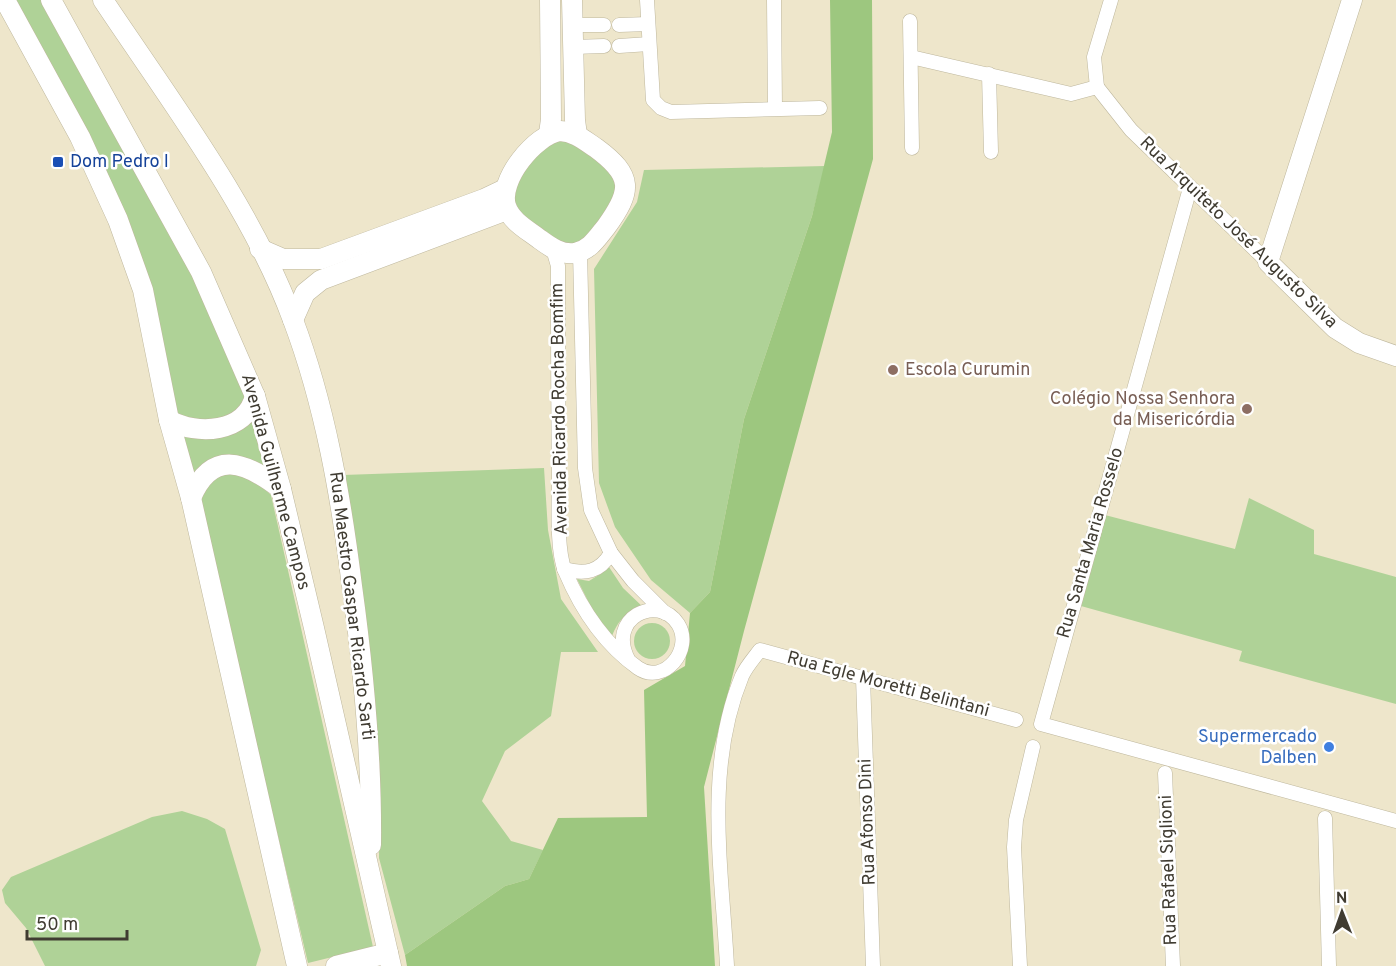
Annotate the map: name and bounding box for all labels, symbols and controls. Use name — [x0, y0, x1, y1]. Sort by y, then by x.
street label: Rua Arquiteto José Augusto Silva — [1134, 132, 1342, 334]
place label: Dom Pedro I — [70, 151, 169, 174]
marker: Dom Pedro I — [51, 155, 65, 169]
street label: Avenida Ricardo Rocha Bomfim — [546, 283, 574, 535]
place label: Escola Curumin — [905, 359, 1030, 382]
marker: Escola Curumin — [886, 363, 900, 377]
street label: Avenida Guilherme Campos — [235, 371, 315, 593]
place label: Colégio Nossa Senhora da Misericórdia — [1050, 388, 1235, 432]
marker: Colégio Nossa Senhora da Misericórdia — [1240, 402, 1254, 416]
street label: Rua Santa Maria Rosselo — [1053, 445, 1129, 641]
street label: Rua Maestro Gaspar Ricardo Sarti — [323, 470, 379, 742]
street label: Rua Egle Moretti Belintani — [784, 647, 992, 723]
place label: Supermercado Dalben — [1198, 726, 1317, 770]
marker: Supermercado Dalben — [1322, 740, 1336, 754]
street label: Rua Afonso Dini — [854, 758, 882, 886]
street label: Rua Rafael Siglioni — [1155, 794, 1183, 946]
north arrow — [1312, 882, 1372, 942]
text: N — [1336, 889, 1348, 909]
scale bar — [27, 903, 128, 941]
text: 50 m — [36, 914, 78, 937]

